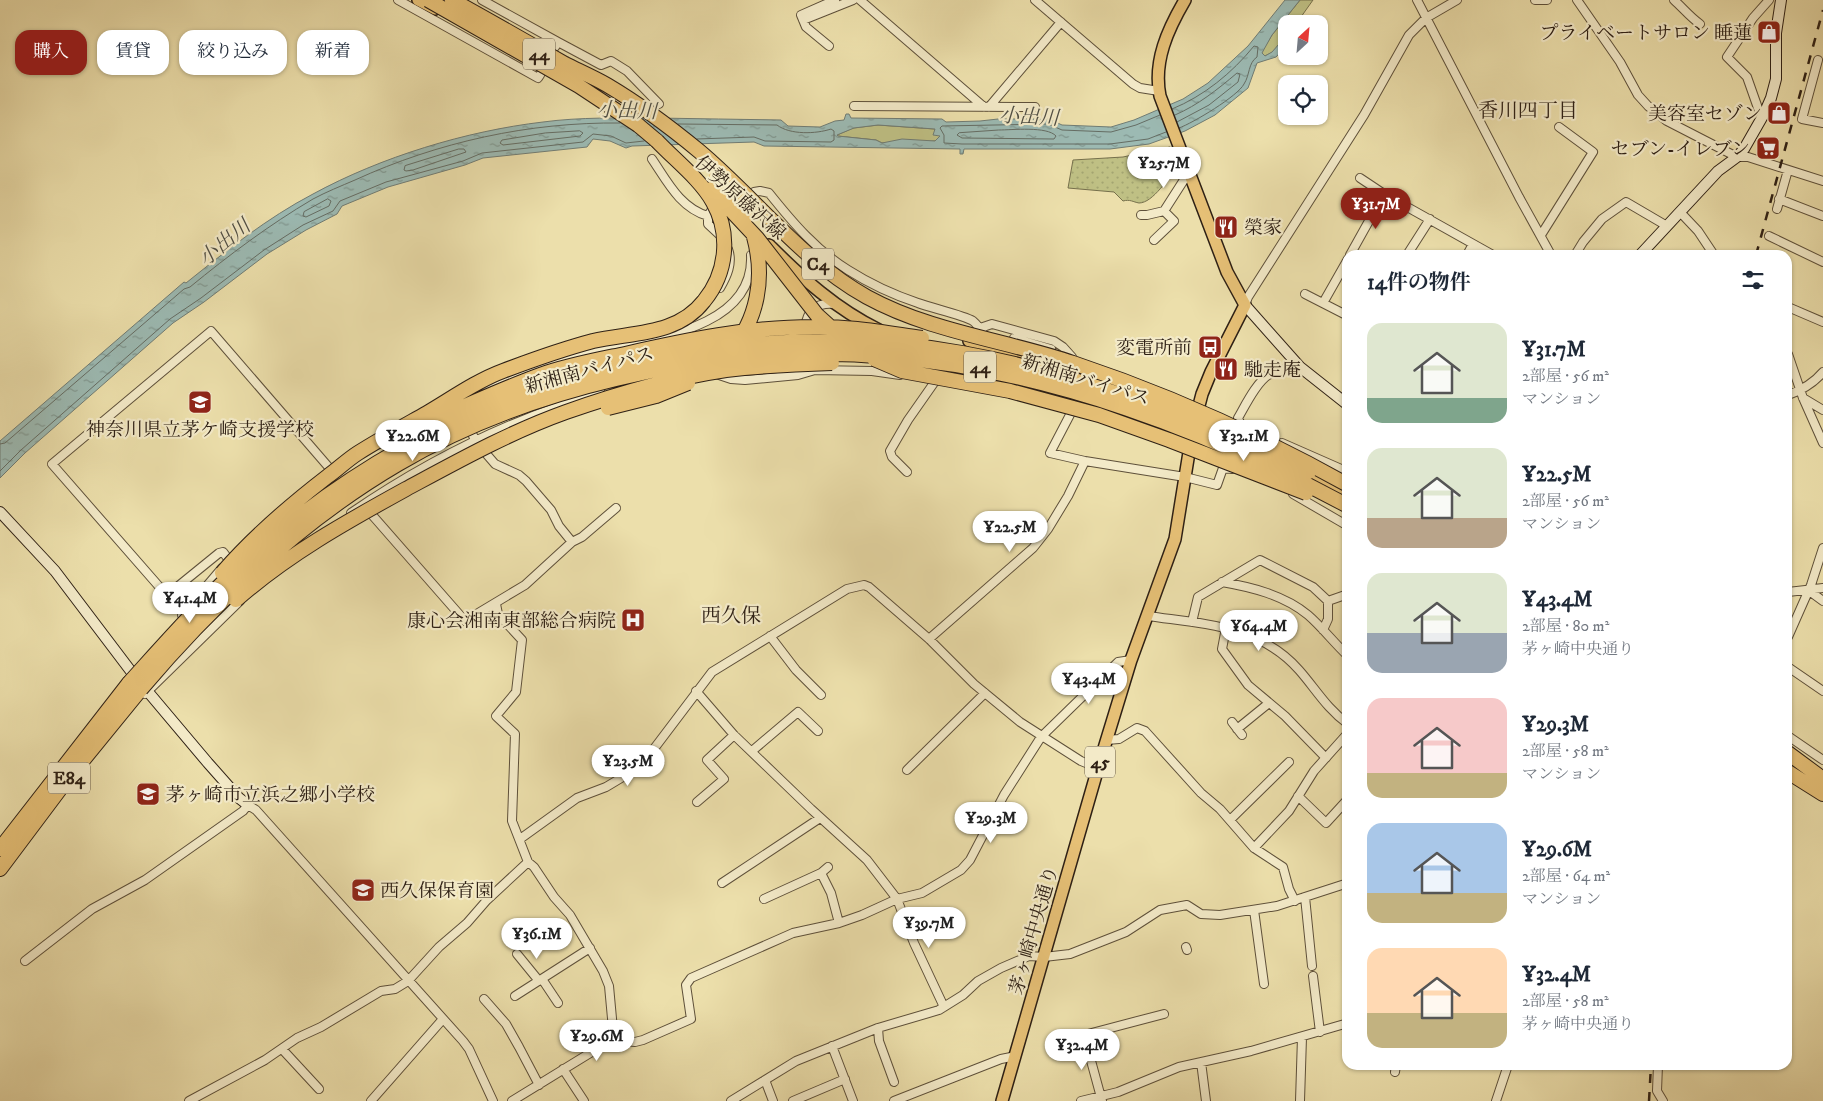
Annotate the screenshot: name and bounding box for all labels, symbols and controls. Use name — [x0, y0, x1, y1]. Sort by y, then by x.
north arrow — [1278, 15, 1328, 65]
map controls — [1278, 15, 1328, 125]
shop icon: プライベートサロン 睡蓮 — [1756, 19, 1782, 45]
place label: プライベートサロン 睡蓮 — [1539, 22, 1752, 45]
chip: 購入 — [15, 30, 87, 75]
chip: 賃貸 — [97, 30, 169, 75]
chip: 絞り込み — [179, 30, 287, 75]
chip: 新着 — [297, 30, 369, 75]
road number: 44 — [523, 39, 555, 70]
button: locate — [1278, 75, 1328, 125]
water label: 小出川 — [597, 98, 659, 125]
district label: 香川四丁目 — [1478, 99, 1578, 124]
shop icon: 美容室セゾン — [1766, 100, 1792, 126]
water label: 小出川 — [998, 103, 1062, 132]
place label: 美容室セゾン — [1648, 103, 1762, 126]
supermarket icon: セブン-イレブン — [1755, 135, 1781, 161]
place label: セブン-イレブン — [1611, 138, 1750, 161]
pin: ¥25.7M — [1123, 146, 1205, 189]
street label: 伊勢原藤沢線 — [690, 151, 790, 245]
text: ¥25.7M — [1138, 153, 1190, 173]
pin: ¥31.7M — [1335, 188, 1417, 230]
text: ¥31.7M — [1352, 194, 1400, 214]
water label: 小出川 — [194, 213, 258, 272]
restaurant icon: 榮家 — [1213, 214, 1239, 240]
place label: 榮家 — [1244, 217, 1282, 240]
road number: C4 — [802, 248, 834, 280]
icon: filters — [1739, 266, 1767, 294]
text: 14件の物件 — [1367, 270, 1471, 296]
bus stop icon: 変電所前 — [1197, 334, 1223, 360]
place label: 変電所前 — [1116, 337, 1192, 360]
text: ¥31.7M — [1522, 337, 1586, 363]
street label: 新湘南バイパス — [522, 342, 656, 399]
icon: home — [1407, 343, 1467, 403]
street label: 新湘南バイパス — [1019, 350, 1152, 411]
road number: 44 — [964, 352, 996, 382]
restaurant icon: 馳走庵 — [1213, 356, 1239, 382]
place label: 馳走庵 — [1244, 359, 1301, 382]
text: 2部屋 · 56 m² — [1522, 366, 1609, 386]
school or university icon: 神奈川県立茅ケ崎支援学校 — [187, 389, 213, 415]
text: マンション — [1522, 389, 1601, 409]
place label: 神奈川県立茅ケ崎支援学校 — [86, 419, 314, 442]
pin: ¥22.6M — [372, 420, 454, 462]
pin: ¥32.1M — [1203, 420, 1285, 462]
text: ¥22.6M — [386, 426, 440, 446]
text: ¥32.1M — [1219, 426, 1269, 446]
text: ¥22.5M — [1522, 462, 1591, 488]
icon: home — [1407, 468, 1467, 528]
text: 2部屋 · 56 m² — [1522, 491, 1609, 511]
pin: ¥22.5M — [969, 510, 1051, 553]
text: マンション — [1522, 514, 1601, 534]
text: ¥22.5M — [984, 517, 1036, 537]
pin: ¥41.4M — [149, 582, 231, 624]
text: ¥43.4M — [1522, 587, 1593, 613]
text: ¥41.4M — [163, 588, 217, 608]
icon: home — [1407, 593, 1467, 653]
district label: 西久保 — [701, 604, 761, 629]
hospital icon: 康心会湘南東部総合病院 — [620, 607, 646, 633]
place label: 康心会湘南東部総合病院 — [407, 610, 616, 633]
pin: ¥64.4M — [1218, 610, 1300, 652]
text: ¥64.4M — [1231, 616, 1287, 636]
text: 2部屋 · 80 m² — [1522, 616, 1609, 636]
text: 茅ヶ崎中央通り — [1522, 639, 1634, 659]
pin: ¥43.4M — [1048, 662, 1130, 705]
text: ¥43.4M — [1062, 669, 1116, 689]
text: ¥29.3M — [1522, 712, 1589, 738]
icon: home — [1407, 718, 1467, 778]
text: 2部屋 · 58 m² — [1522, 741, 1609, 761]
pin: ¥23.5M — [587, 744, 669, 787]
road number: 45 — [1085, 746, 1115, 778]
text: ¥23.5M — [603, 751, 653, 771]
road number: E84 — [48, 762, 90, 794]
text: マンション — [1522, 764, 1601, 784]
school or university icon: 茅ヶ崎市立浜之郷小学校 — [135, 781, 161, 807]
place label: 茅ヶ崎市立浜之郷小学校 — [166, 784, 375, 807]
pin: ¥29.3M — [950, 802, 1032, 844]
text: ¥29.3M — [966, 808, 1016, 828]
text: ¥29.6M — [1522, 837, 1592, 863]
icon: home — [1407, 843, 1467, 903]
street label: 茅ヶ崎中央通り — [1005, 863, 1064, 998]
text: 2部屋 · 64 m² — [1522, 866, 1610, 886]
school or university icon: 西久保保育園 — [350, 877, 376, 903]
place label: 西久保保育園 — [380, 880, 494, 903]
text: マンション — [1522, 889, 1601, 909]
pin: ¥39.7M — [888, 906, 970, 949]
text: ¥39.7M — [904, 913, 954, 933]
pin: ¥36.1M — [496, 918, 578, 960]
text: ¥36.1M — [512, 924, 562, 944]
text: ¥32.4M — [1522, 962, 1591, 988]
icon: home — [1407, 968, 1467, 1028]
text: 2部屋 · 58 m² — [1522, 991, 1609, 1011]
text: 茅ヶ崎中央通り — [1522, 1014, 1634, 1034]
pin: ¥29.6M — [556, 1020, 638, 1062]
text: ¥29.6M — [570, 1026, 624, 1046]
pin: ¥32.4M — [1041, 1028, 1123, 1071]
text: ¥32.4M — [1056, 1035, 1108, 1055]

